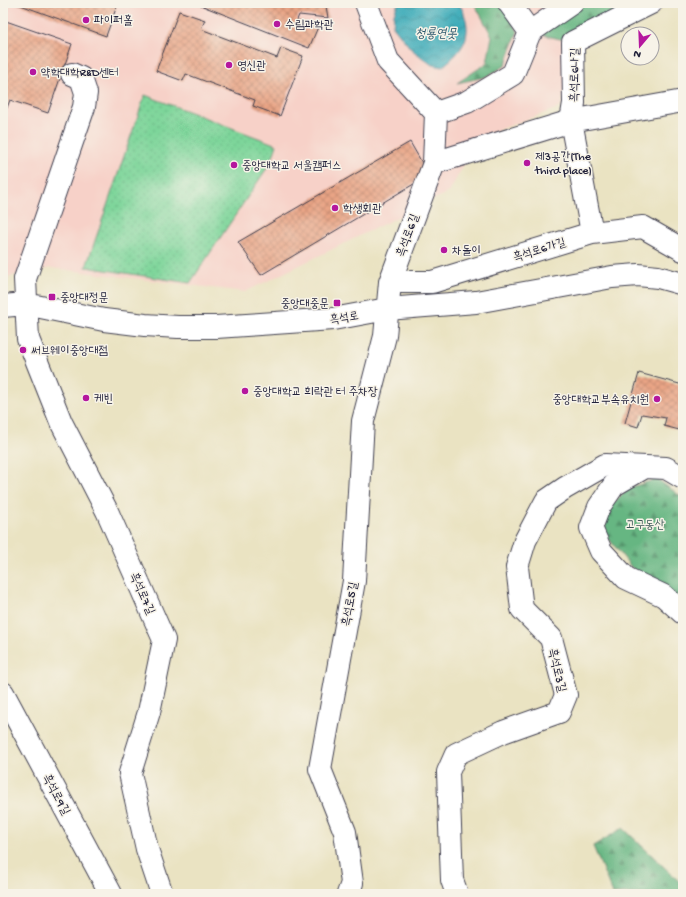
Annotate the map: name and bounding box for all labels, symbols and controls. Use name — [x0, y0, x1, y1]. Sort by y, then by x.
place label: 파이퍼홀 — [94, 14, 133, 29]
marker: 파이퍼홀 — [81, 15, 91, 25]
place label: 수림과학관 — [285, 18, 334, 33]
marker: 수림과학관 — [272, 19, 282, 29]
north arrow — [620, 26, 660, 66]
water label: 청룡연못 — [415, 27, 457, 42]
street label: 흑석로6나길 — [568, 47, 583, 102]
text: N — [632, 47, 643, 60]
marker: 영신관 — [224, 60, 234, 70]
place label: 영신관 — [237, 60, 266, 74]
marker: 약학대학R&D센터 — [28, 67, 38, 77]
place label: 약학대학R&D센터 — [41, 67, 119, 81]
place label: 제3공간(The third place) — [534, 151, 592, 179]
marker: 제3공간(The third place) — [522, 158, 532, 168]
marker: 중앙대학교 서울캠퍼스 — [229, 160, 239, 170]
place label: 중앙대학교 서울캠퍼스 — [242, 160, 341, 174]
marker: 학생회관 — [330, 203, 340, 213]
place label: 학생회관 — [343, 203, 382, 217]
street label: 흑석로6길 — [394, 212, 423, 259]
street label: 흑석로6가길 — [511, 235, 568, 266]
marker: 차돌이 — [439, 245, 449, 255]
place label: 차돌이 — [452, 245, 481, 259]
marker: 중앙대정문 — [47, 292, 57, 302]
place label: 중앙대정문 — [60, 292, 108, 306]
place label: 중앙대중문 — [281, 298, 329, 312]
marker: 중앙대중문 — [332, 298, 342, 308]
street label: 흑석로 — [329, 309, 360, 328]
marker: 써브웨이중앙대점 — [18, 345, 28, 355]
place label: 써브웨이중앙대점 — [31, 345, 108, 359]
marker: 중앙대학교 희락관 터 주차장 — [240, 386, 250, 396]
place label: 중앙대학교 희락관 터 주차장 — [253, 386, 378, 400]
marker: 케빈 — [81, 393, 91, 403]
place label: 케빈 — [94, 393, 113, 407]
place label: 중앙대학교부속유치원 — [552, 394, 649, 408]
marker: 중앙대학교부속유치원 — [652, 394, 662, 404]
park label: 고구동산 — [626, 519, 665, 533]
street label: 흑석로7길 — [126, 570, 158, 617]
street label: 흑석로5길 — [339, 580, 362, 628]
street label: 흑석로3길 — [544, 647, 569, 694]
street label: 흑석로9길 — [39, 771, 73, 818]

